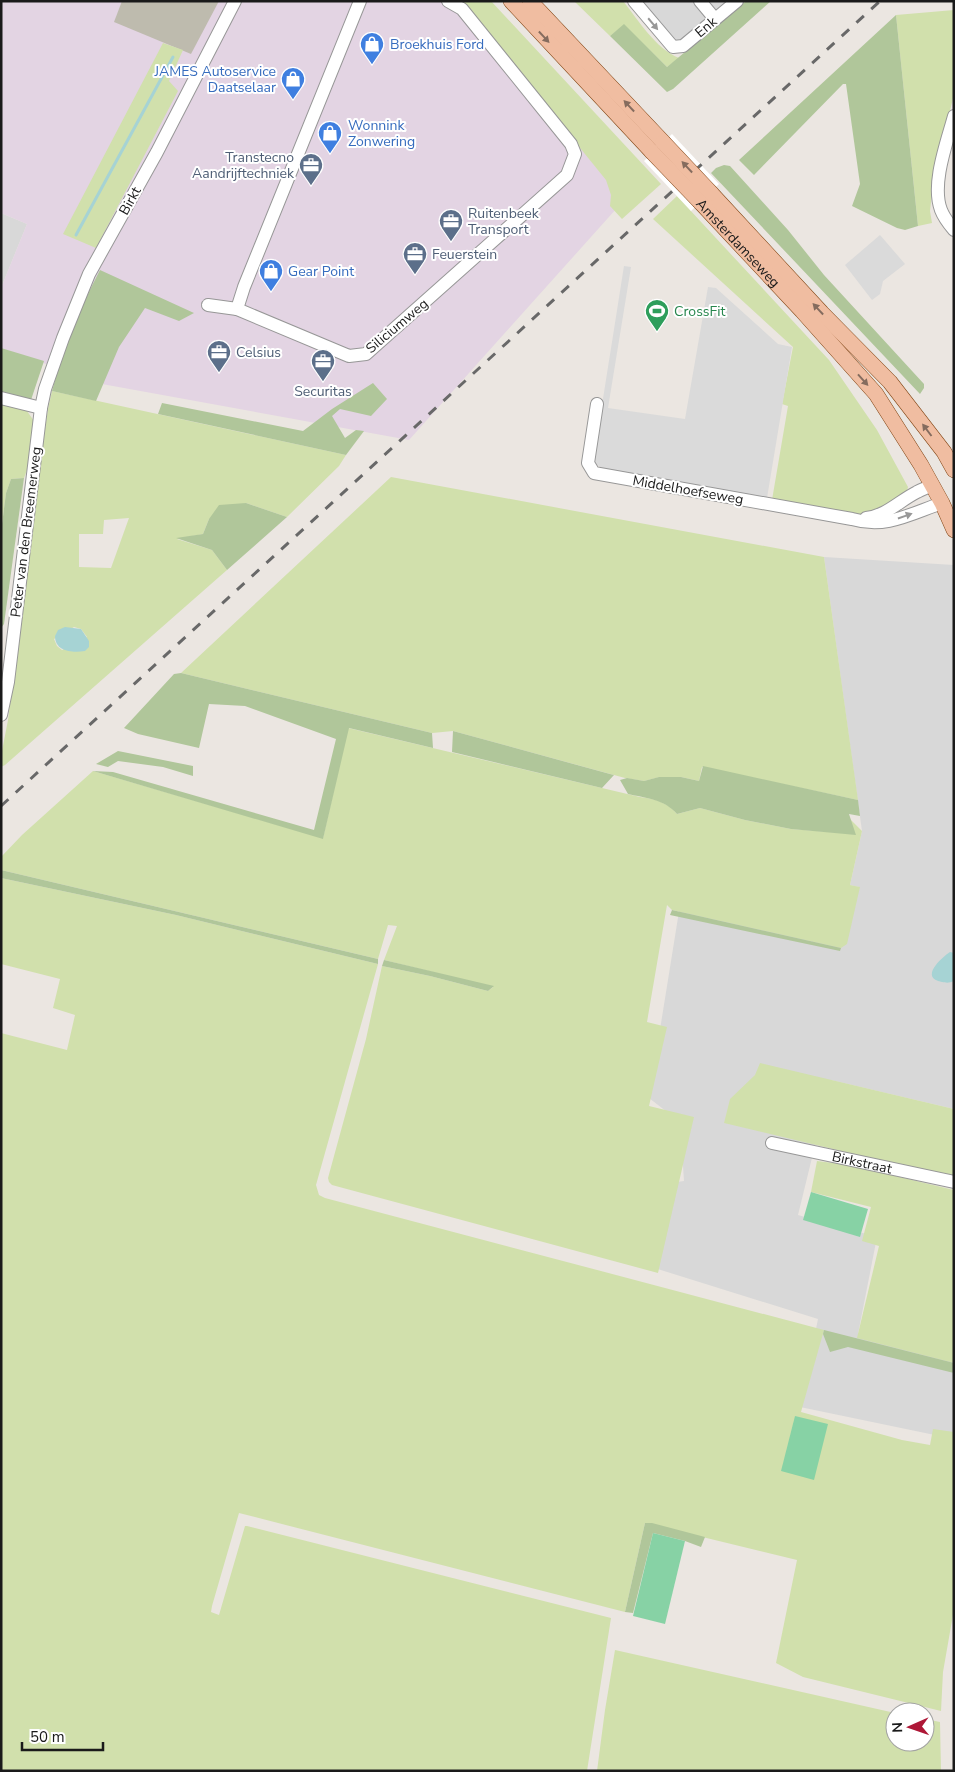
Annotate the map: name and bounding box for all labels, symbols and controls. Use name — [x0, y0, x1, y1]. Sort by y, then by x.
street label: Enk — [691, 12, 722, 42]
one-way arrow — [648, 18, 659, 31]
one-way arrow — [538, 30, 550, 42]
shop icon: Broekhuis Ford — [359, 31, 385, 65]
place label: Broekhuis Ford — [390, 35, 484, 54]
place label: JAMES Autoservice Daatselaar — [154, 62, 276, 97]
shop icon: JAMES Autoservice Daatselaar — [280, 66, 306, 100]
one-way arrow — [623, 101, 635, 113]
place label: Wonnink Zonwering — [348, 116, 415, 151]
shop icon: Wonnink Zonwering — [317, 120, 343, 154]
place label: Transtecno Aandrijftechniek — [192, 148, 295, 183]
office icon: Transtecno Aandrijftechniek — [298, 152, 324, 186]
one-way arrow — [681, 161, 693, 173]
street label: Birkt — [115, 183, 145, 218]
street label: Amsterdamseweg — [692, 194, 785, 291]
place label: Ruitenbeek Transport — [468, 204, 540, 239]
office icon: Ruitenbeek Transport — [438, 208, 464, 242]
office icon: Feuerstein — [402, 241, 428, 275]
place label: Feuerstein — [432, 245, 497, 264]
shop icon: Gear Point — [258, 258, 284, 292]
place label: Gear Point — [288, 262, 354, 281]
street label: Siliciumweg — [362, 294, 432, 358]
sports icon: CrossFit — [644, 298, 670, 332]
place label: CrossFit — [674, 302, 726, 321]
one-way arrow — [812, 303, 824, 315]
office icon: Celsius — [206, 339, 232, 373]
place label: Celsius — [236, 343, 281, 362]
office icon: Securitas — [310, 348, 336, 382]
one-way arrow — [857, 373, 869, 385]
place label: Securitas — [294, 382, 352, 401]
one-way arrow — [921, 424, 932, 437]
street label: Peter van den Breemerweg — [6, 446, 46, 618]
street label: Middelhoefseweg — [631, 471, 745, 509]
one-way arrow — [898, 512, 913, 519]
street label: Birkstraat — [830, 1147, 894, 1178]
north arrow — [885, 1702, 935, 1752]
scale bar — [22, 1720, 104, 1752]
text: N — [888, 1722, 907, 1733]
text: 50 m — [30, 1727, 65, 1747]

